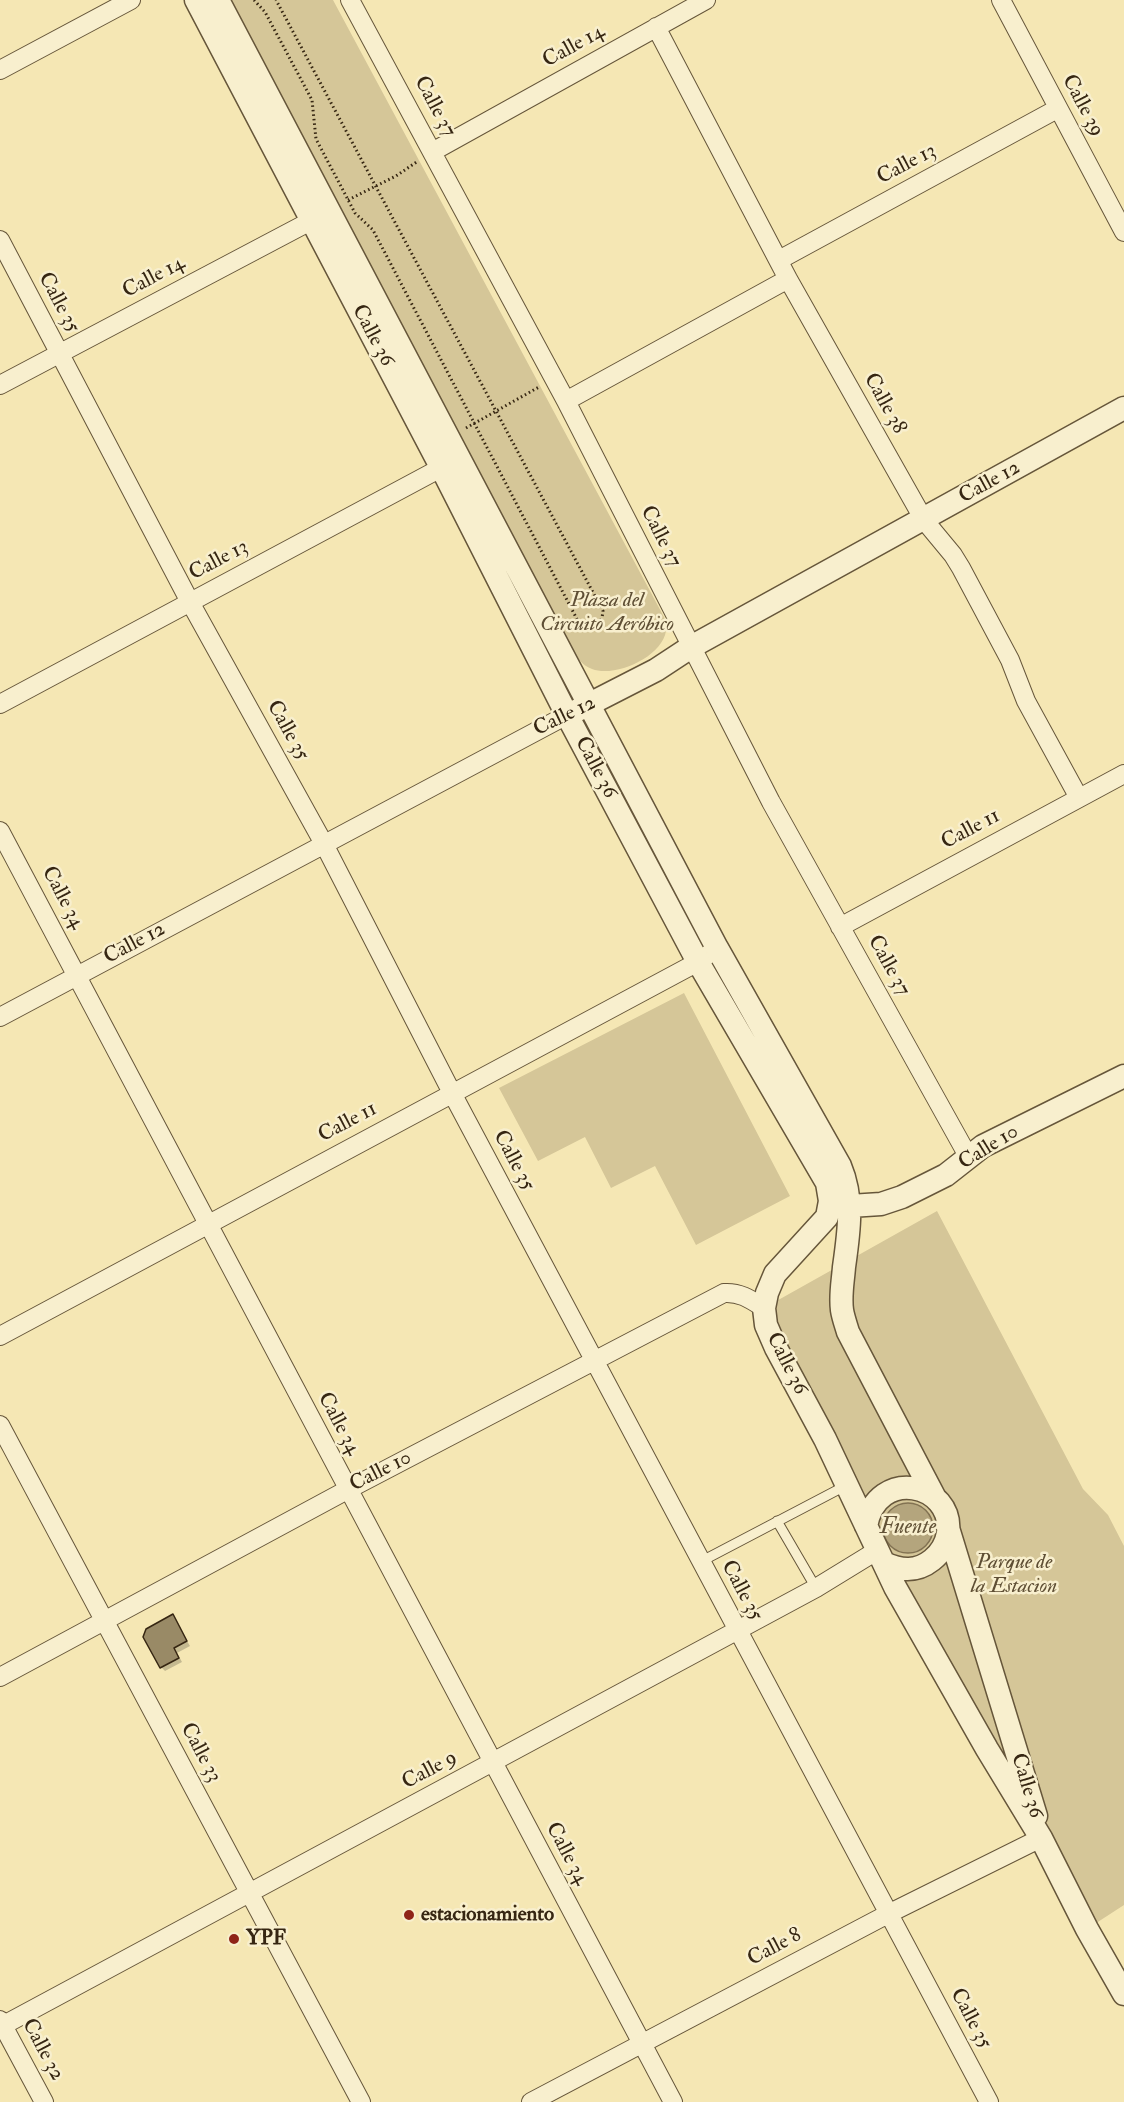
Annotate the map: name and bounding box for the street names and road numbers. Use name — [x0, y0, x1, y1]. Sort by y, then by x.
street label: Calle 14 — [539, 20, 609, 74]
street label: Calle 39 — [1055, 71, 1109, 141]
street label: Calle 37 — [407, 72, 461, 142]
street label: Calle 13 — [873, 139, 941, 191]
street label: Calle 14 — [119, 251, 189, 305]
street label: Calle 35 — [32, 268, 84, 338]
street label: Calle 36 — [345, 301, 399, 371]
street label: Calle 38 — [857, 369, 911, 439]
street label: Calle 12 — [955, 456, 1025, 510]
street label: Calle 37 — [634, 502, 686, 572]
street label: Calle 13 — [185, 535, 253, 587]
street label: Calle 12 — [530, 691, 600, 743]
street label: Calle 35 — [260, 696, 314, 766]
street label: Calle 36 — [568, 733, 622, 803]
street label: Calle 11 — [937, 804, 1005, 856]
street label: Calle 34 — [35, 862, 89, 934]
street label: Calle 12 — [100, 917, 170, 971]
street label: Calle 37 — [861, 931, 915, 1001]
street label: Calle 11 — [314, 1097, 382, 1149]
street label: Calle 10 — [954, 1120, 1024, 1176]
street label: Calle 35 — [487, 1126, 539, 1196]
street label: Calle 36 — [760, 1329, 812, 1399]
street label: Calle 34 — [311, 1388, 365, 1460]
street label: Calle 10 — [346, 1446, 416, 1498]
street label: Calle 35 — [715, 1556, 767, 1626]
street label: Calle 33 — [174, 1719, 226, 1787]
street label: Calle 9 — [398, 1746, 462, 1796]
street label: Calle 36 — [1004, 1751, 1048, 1821]
street label: Calle 34 — [539, 1818, 593, 1890]
street label: Calle 8 — [744, 1923, 806, 1973]
street label: Calle 35 — [944, 1984, 996, 2054]
street label: Calle 32 — [15, 2015, 69, 2085]

